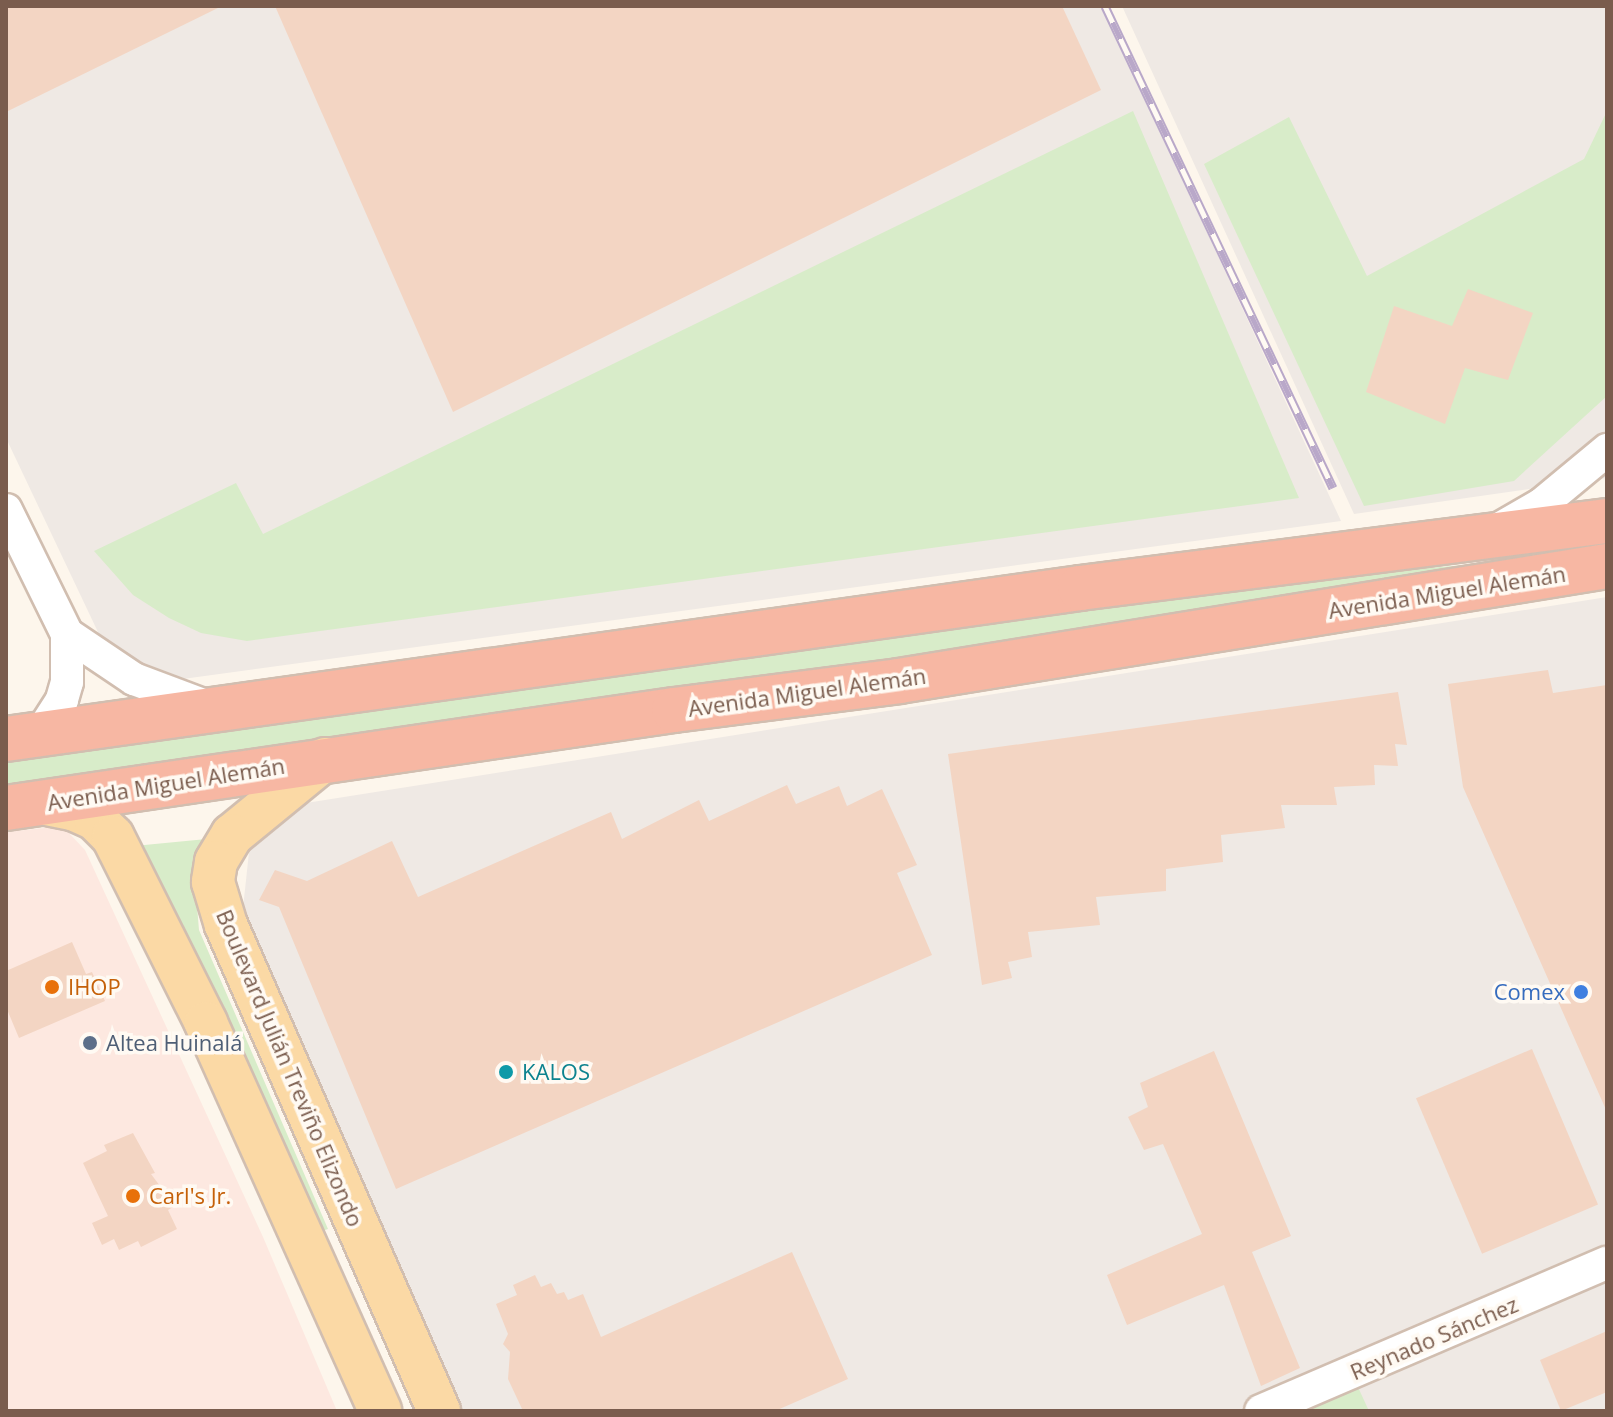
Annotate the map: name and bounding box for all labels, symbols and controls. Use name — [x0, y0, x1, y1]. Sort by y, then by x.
street label: Avenida Miguel Alemán — [1326, 560, 1568, 624]
street label: Avenida Miguel Alemán — [686, 662, 928, 722]
street label: Avenida Miguel Alemán — [45, 752, 287, 816]
street label: Boulevard Julián Treviño Elizondo — [211, 906, 369, 1230]
place label: IHOP — [68, 974, 121, 1000]
marker: IHOP — [43, 978, 61, 996]
place label: Comex — [1494, 979, 1565, 1005]
marker: Comex — [1572, 983, 1590, 1001]
place label: Altea Huinalá — [106, 1030, 242, 1056]
marker: Altea Huinalá — [81, 1034, 99, 1052]
place label: KALOS — [522, 1059, 590, 1085]
marker: KALOS — [497, 1063, 515, 1081]
place label: Carl's Jr. — [149, 1183, 231, 1209]
marker: Carl's Jr. — [124, 1187, 142, 1205]
street label: Reynado Sánchez — [1346, 1291, 1522, 1385]

